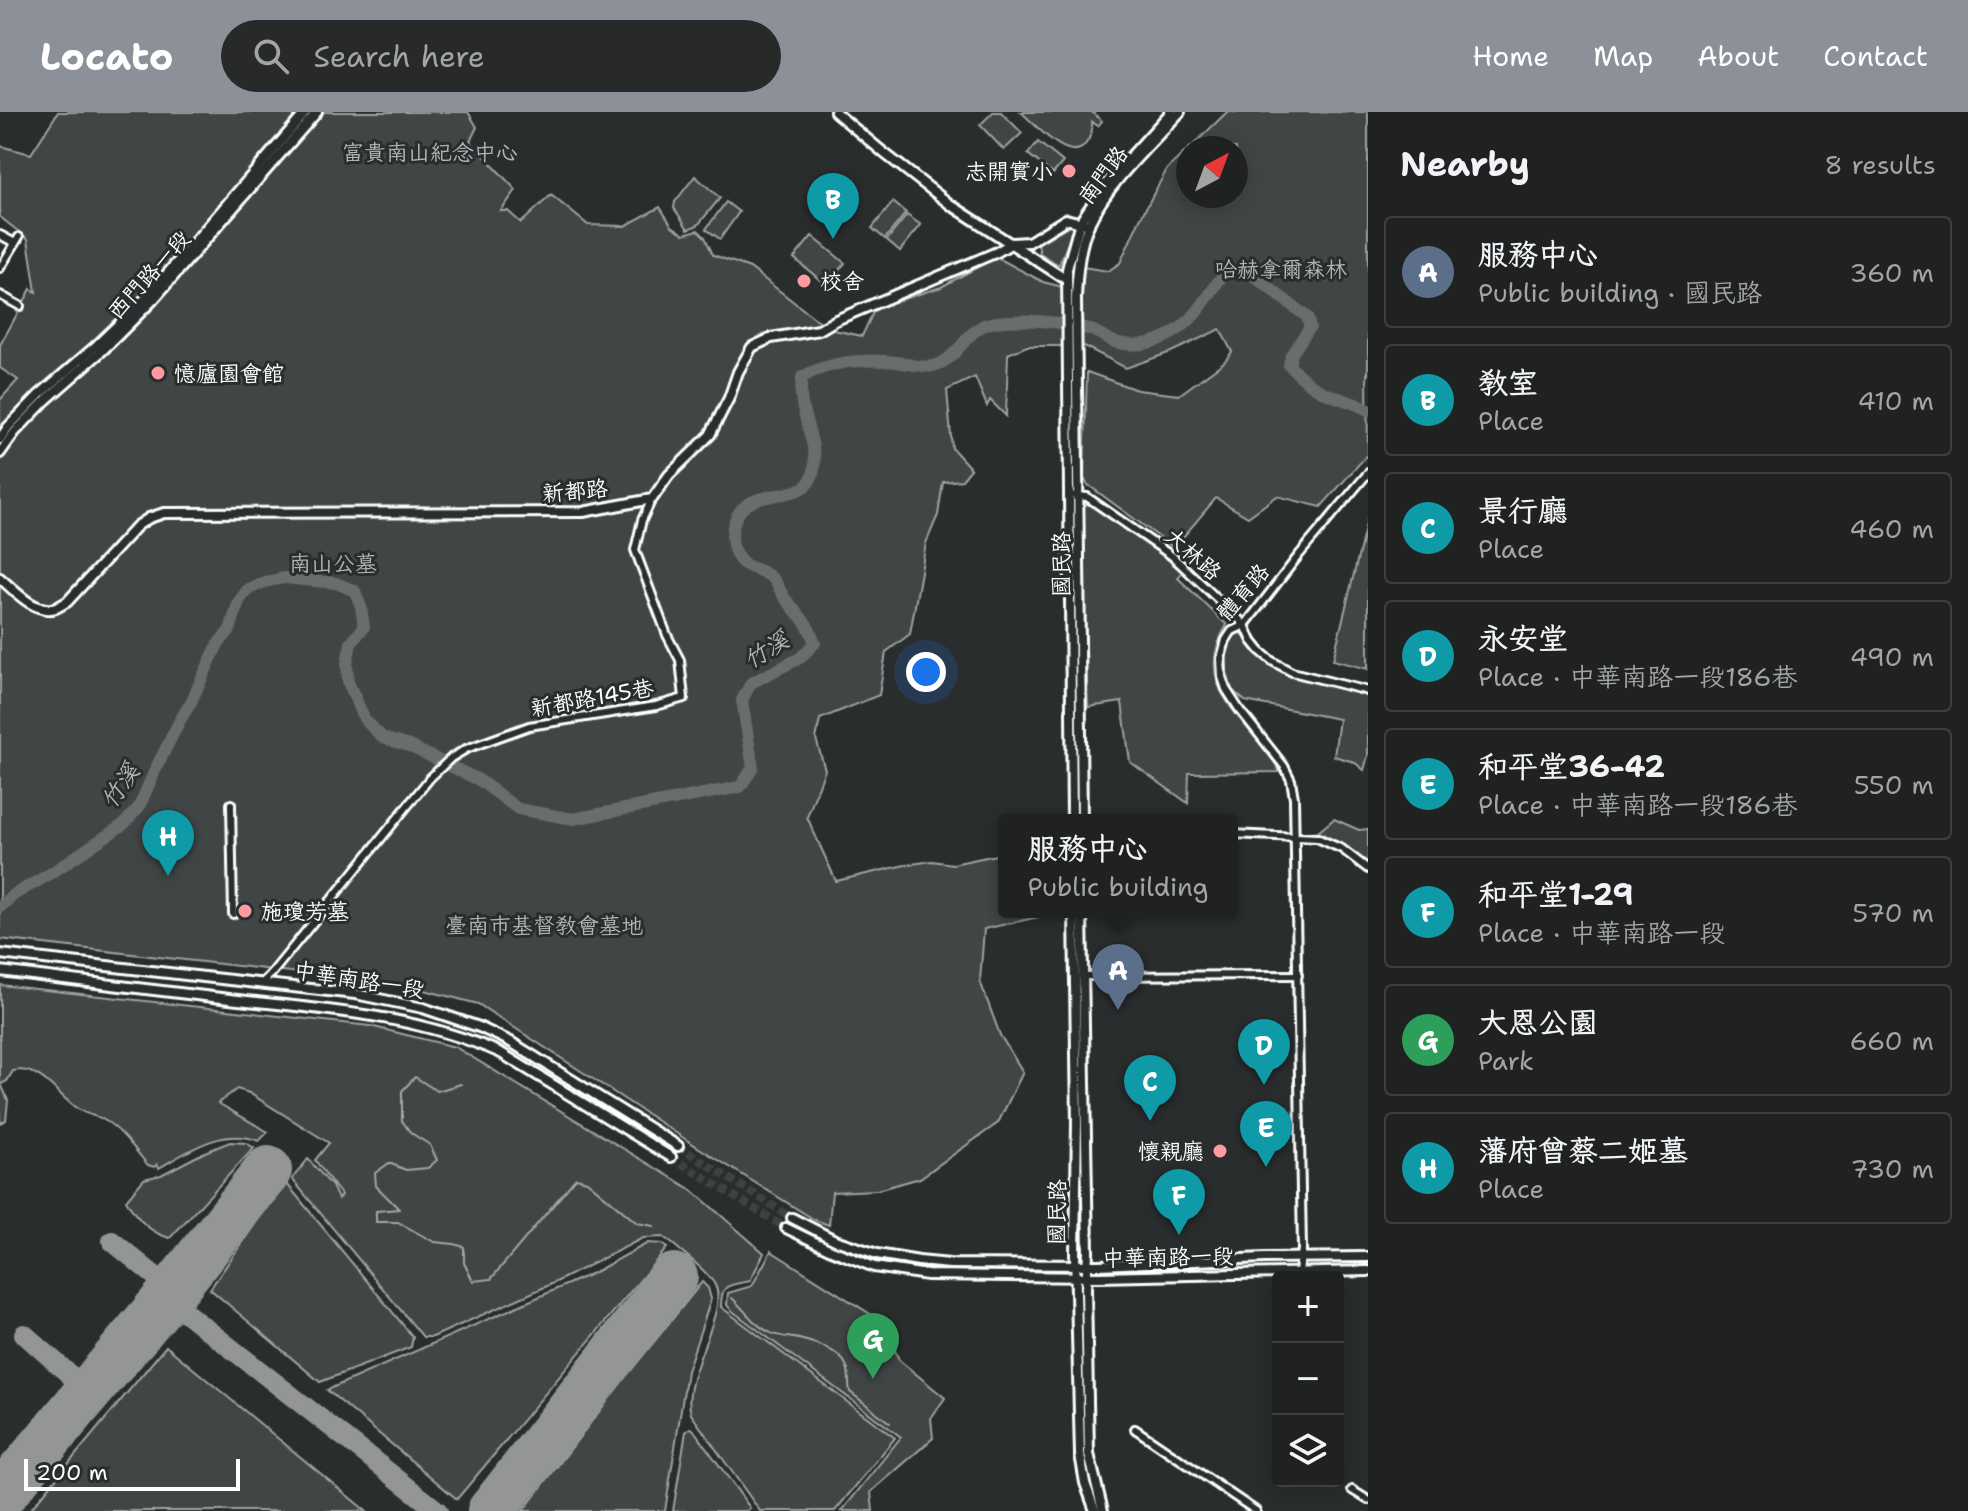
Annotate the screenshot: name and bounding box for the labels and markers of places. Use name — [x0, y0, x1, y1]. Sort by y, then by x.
place label: 志開實小 — [965, 157, 1053, 186]
marker: 志開實小 — [1060, 162, 1078, 180]
pin: B — [807, 173, 859, 239]
place label: 校舍 — [820, 267, 864, 296]
marker: 校舍 — [795, 272, 813, 290]
place label: 憶廬園會館 — [174, 359, 284, 388]
marker: 憶廬園會館 — [149, 364, 167, 382]
pin: H — [142, 810, 194, 876]
place label: 施瓊芳墓 — [261, 897, 349, 926]
marker: 施瓊芳墓 — [236, 902, 254, 920]
pin: A — [1092, 944, 1144, 1010]
pin: D — [1238, 1019, 1290, 1085]
pin: C — [1124, 1055, 1176, 1121]
pin: E — [1240, 1101, 1292, 1167]
place label: 懷親廳 — [1138, 1137, 1204, 1166]
marker: 懷親廳 — [1211, 1142, 1229, 1160]
pin: F — [1153, 1169, 1205, 1235]
pin: G — [847, 1313, 899, 1379]

